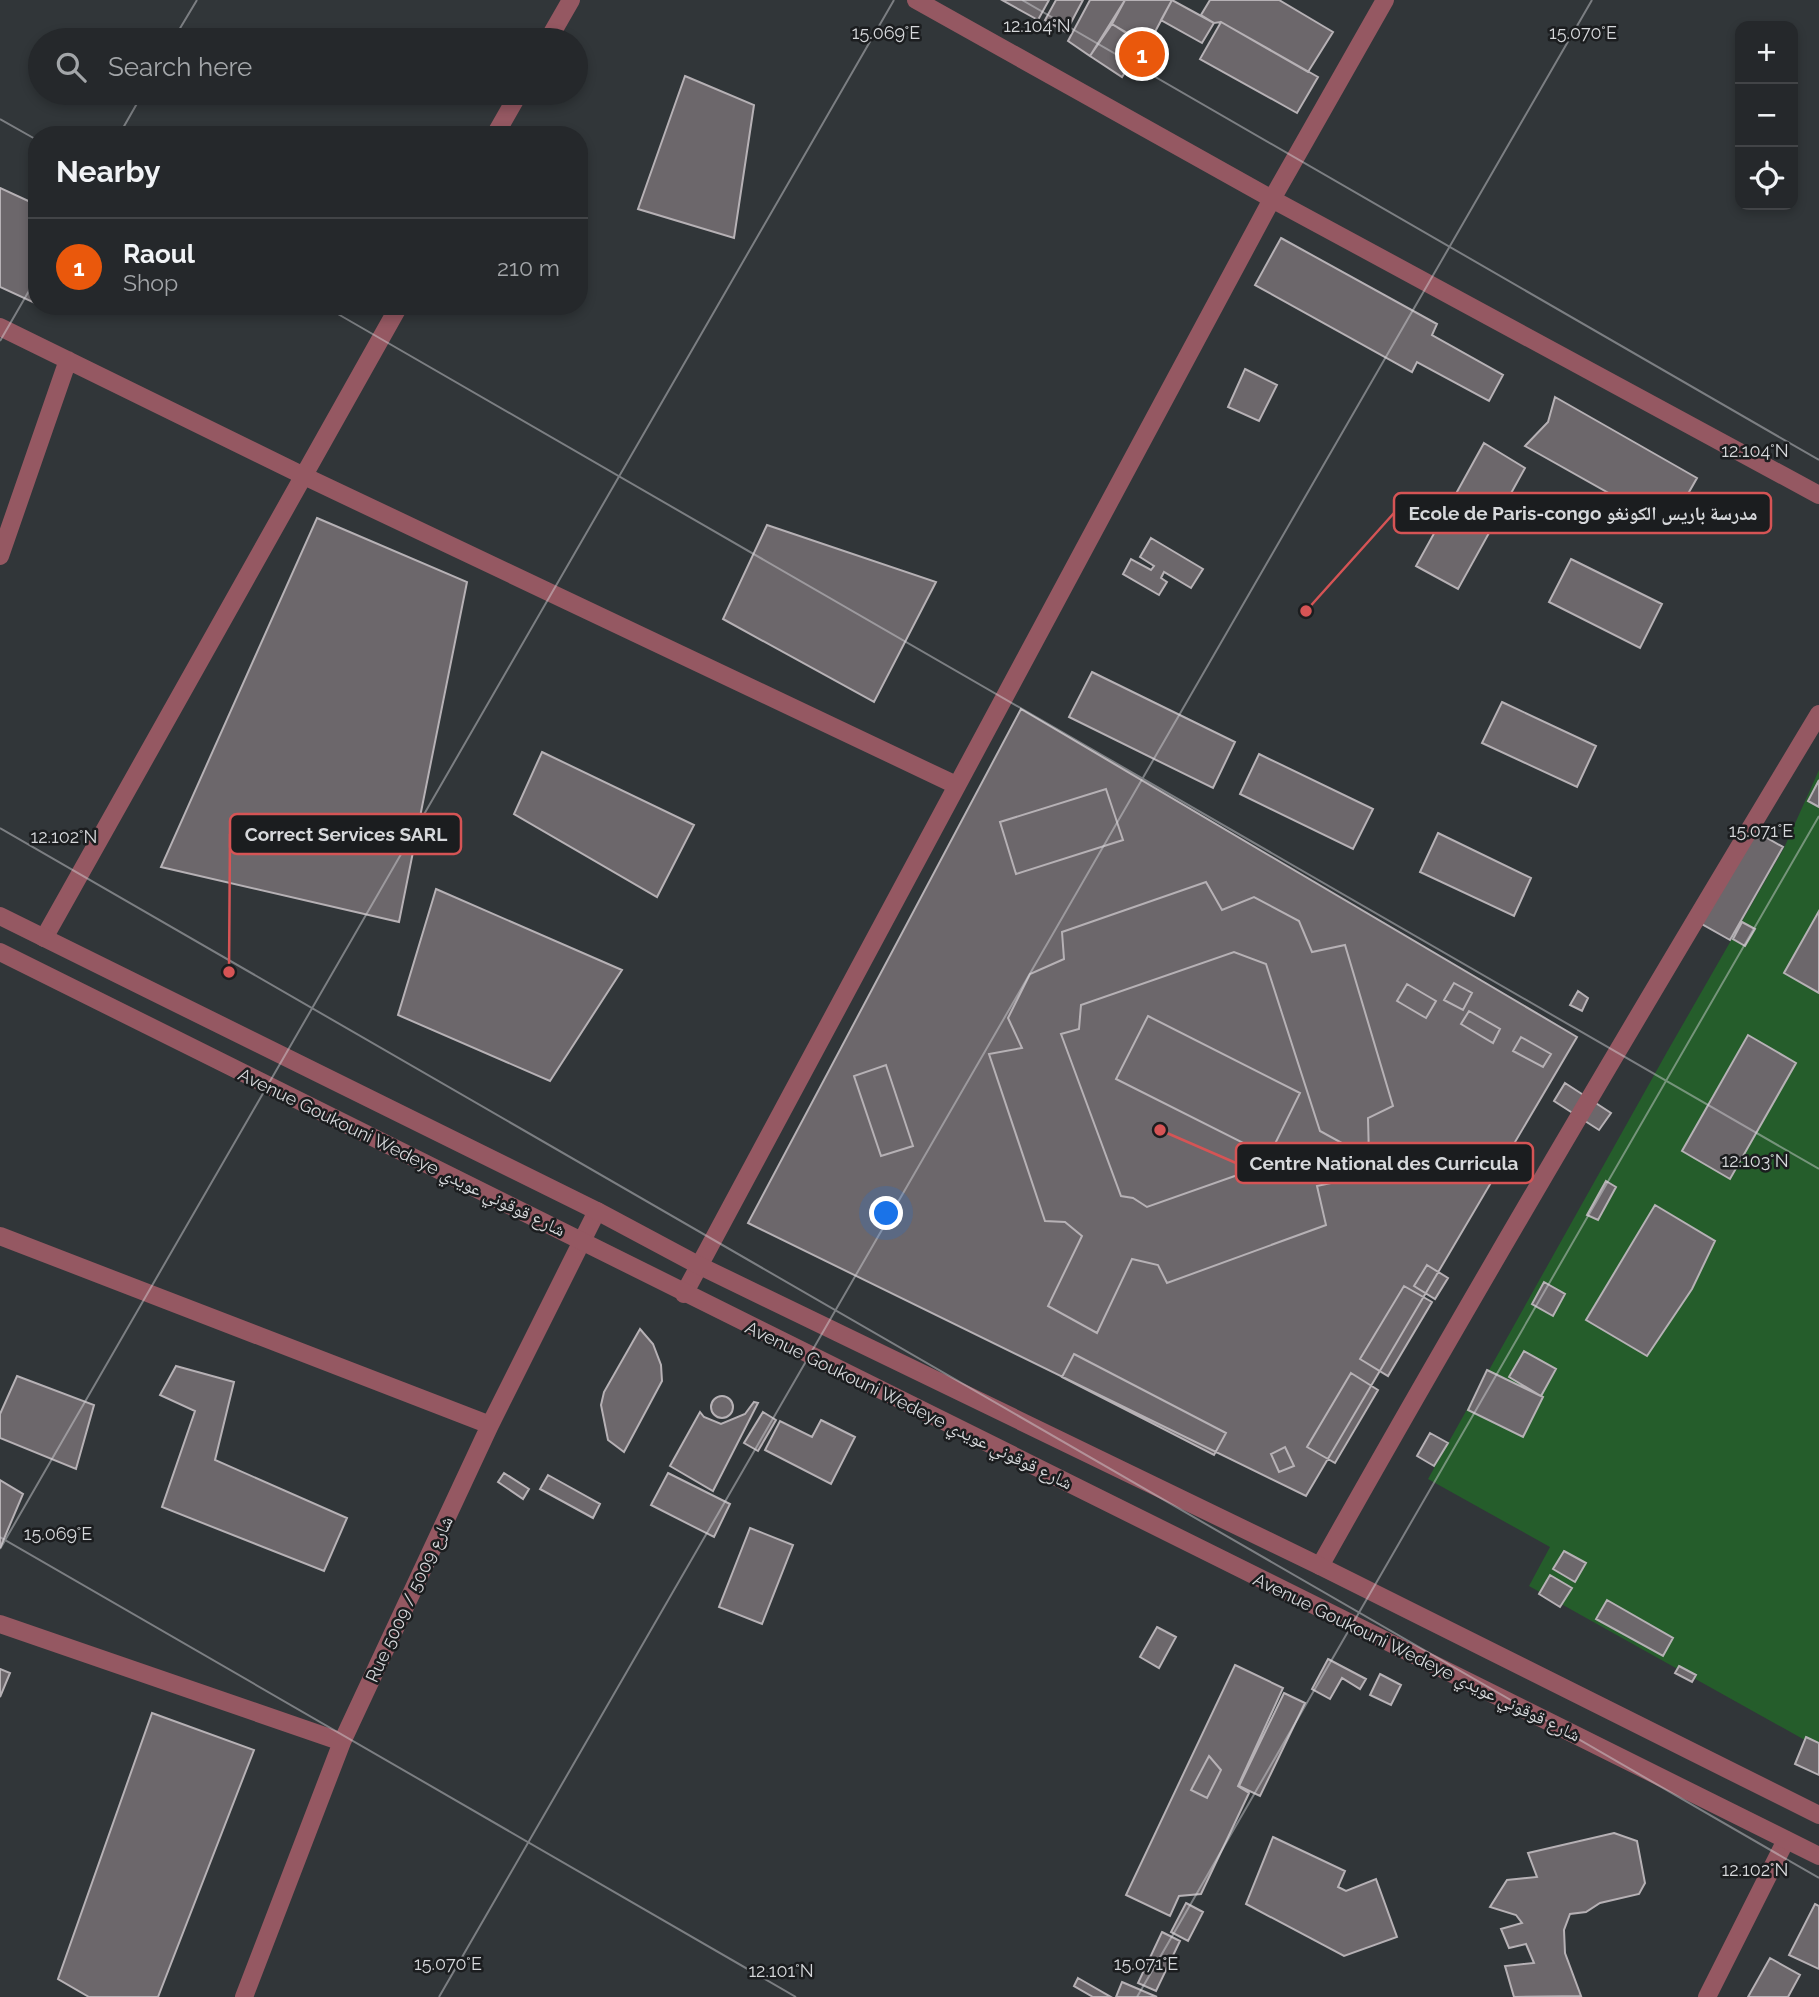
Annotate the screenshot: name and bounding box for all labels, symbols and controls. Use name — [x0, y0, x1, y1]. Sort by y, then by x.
text: 12.104°N — [1003, 15, 1071, 36]
map controls — [1735, 21, 1798, 210]
button: + — [1735, 21, 1798, 84]
text: 15.069°E — [852, 22, 920, 43]
text: 15.070°E — [1549, 22, 1617, 43]
search box — [28, 28, 588, 105]
pin: 1 — [1119, 28, 1165, 80]
icon: search — [52, 48, 90, 86]
text: Search here — [108, 52, 252, 82]
button: − — [1735, 84, 1798, 147]
button: locate — [1735, 147, 1798, 210]
text: Nearby — [56, 154, 160, 189]
text: Raoul — [123, 239, 195, 269]
text: 1 — [73, 254, 85, 281]
text: 210 m — [497, 254, 560, 281]
text: Shop — [123, 269, 178, 296]
text: 12.104°N — [1721, 440, 1789, 461]
callout: Ecole de Paris-congo مدرسة باريس الكونغو — [1394, 493, 1771, 533]
text: Ecole de Paris-congo مدرسة باريس الكونغو — [1409, 502, 1757, 525]
callout: Correct Services SARL — [230, 814, 461, 854]
text: 15.071°E — [1729, 820, 1793, 841]
text: Correct Services SARL — [245, 823, 447, 845]
text: 12.102°N — [30, 826, 98, 847]
street label: Avenue Goukouni Wedeye شارع قوقوني عويدي — [233, 1063, 569, 1245]
callout: Centre National des Curricula — [1236, 1143, 1533, 1183]
text: 12.103°N — [1721, 1150, 1789, 1171]
text: Centre National des Curricula — [1250, 1152, 1519, 1174]
your location — [869, 1196, 903, 1230]
street label: Avenue Goukouni Wedeye شارع قوقوني عويدي — [740, 1316, 1076, 1498]
street label: Rue 5009 / شارع 5009 — [361, 1512, 458, 1686]
text: 15.069°E — [24, 1523, 92, 1544]
street label: Avenue Goukouni Wedeye شارع قوقوني عويدي — [1248, 1568, 1584, 1750]
text: 12.102°N — [1721, 1859, 1789, 1880]
text: 15.070°E — [414, 1953, 482, 1974]
text: 15.071°E — [1114, 1953, 1178, 1974]
text: 12.101°N — [748, 1960, 814, 1981]

